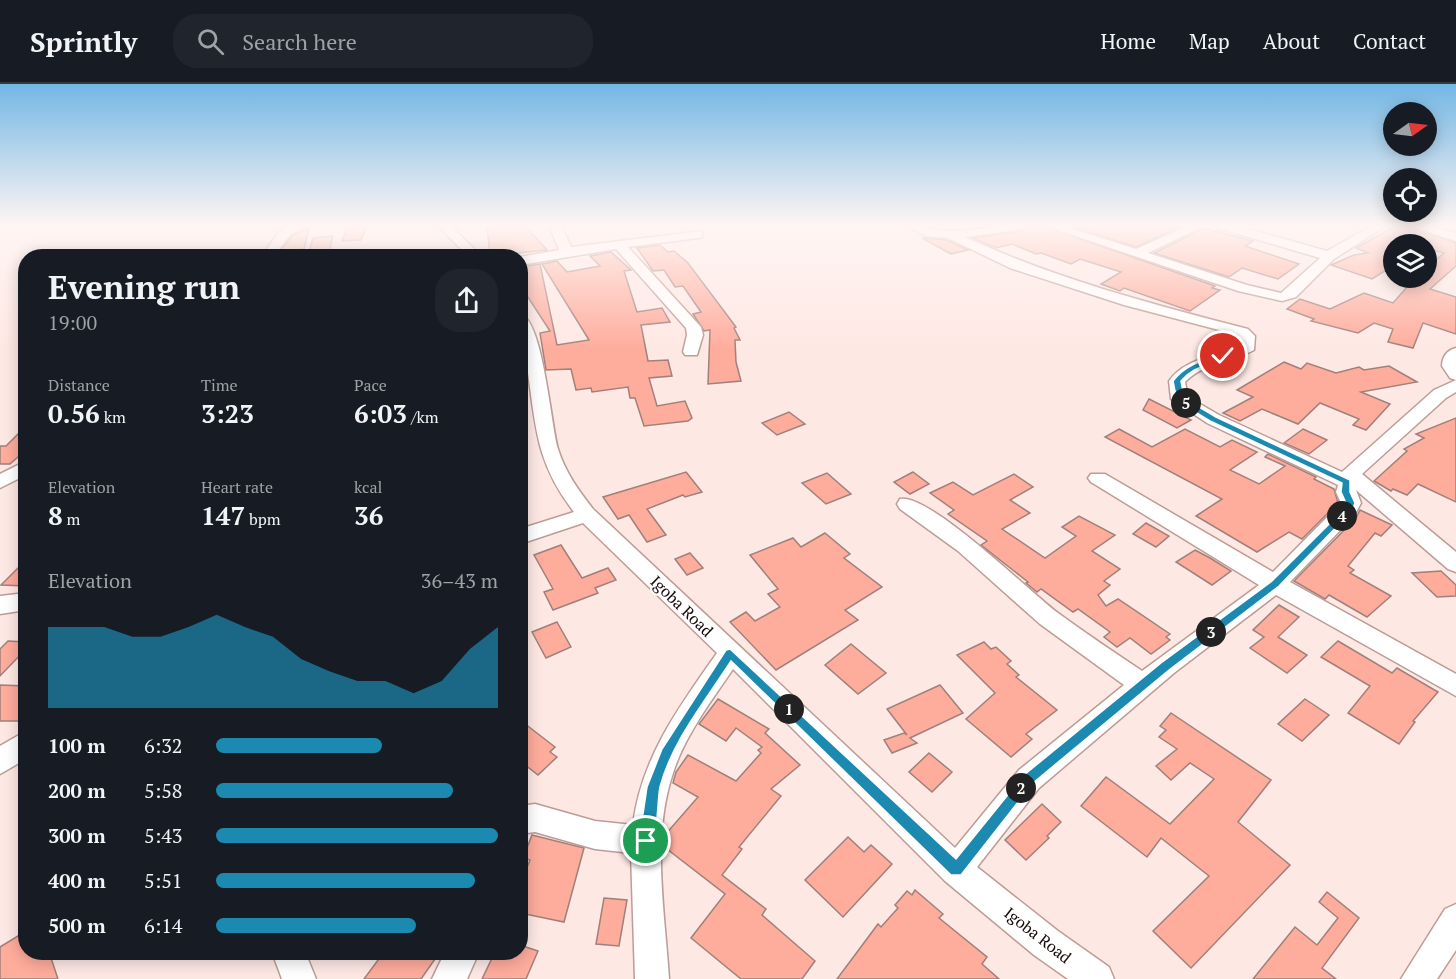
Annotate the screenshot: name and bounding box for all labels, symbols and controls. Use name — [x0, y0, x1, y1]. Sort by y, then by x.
search box — [173, 14, 593, 68]
text: Sprintly — [30, 23, 137, 60]
icon: search — [194, 25, 227, 58]
text: Search here — [242, 27, 357, 56]
text: Home — [1100, 27, 1156, 55]
text: Map — [1189, 27, 1230, 55]
text: About — [1263, 27, 1320, 55]
text: Contact — [1353, 27, 1426, 55]
north arrow — [1383, 102, 1437, 156]
map controls — [1383, 102, 1437, 288]
button: locate — [1383, 168, 1437, 222]
button: layers — [1383, 234, 1437, 288]
text: Evening run — [48, 265, 240, 308]
button: share — [435, 269, 498, 332]
text: 19:00 — [48, 309, 97, 336]
pin — [1197, 330, 1248, 381]
icon: check — [1206, 339, 1239, 372]
text: Distance — [48, 374, 110, 396]
text: Time — [201, 374, 238, 396]
text: Pace — [354, 374, 387, 396]
pin: 5 — [1171, 388, 1201, 418]
text: 5 — [1181, 392, 1191, 414]
text: 0.56 — [48, 396, 100, 430]
text: 3:23 — [201, 396, 254, 430]
text: 6:03 — [354, 396, 407, 430]
text: km — [100, 406, 126, 428]
text: /km — [407, 406, 438, 428]
text: Elevation — [48, 476, 115, 498]
text: Heart rate — [201, 476, 273, 498]
text: kcal — [354, 476, 382, 498]
text: 8 — [48, 498, 63, 532]
text: 147 — [201, 498, 245, 532]
text: 36 — [354, 498, 383, 532]
pin: 4 — [1327, 501, 1357, 531]
text: 4 — [1337, 505, 1347, 527]
text: m — [63, 508, 80, 530]
text: bpm — [245, 508, 281, 530]
text: Elevation — [48, 567, 132, 594]
text: 36–43 m — [421, 567, 498, 594]
street label: Igoba Road — [646, 571, 718, 642]
pin: 3 — [1196, 617, 1226, 647]
text: 3 — [1206, 621, 1216, 643]
pin: 1 — [774, 694, 804, 724]
text: 1 — [784, 698, 794, 720]
text: 100 m — [48, 732, 106, 759]
text: 6:32 — [144, 732, 183, 759]
pin: 2 — [1006, 773, 1036, 803]
text: 200 m — [48, 777, 106, 804]
text: 5:58 — [144, 777, 183, 804]
text: 2 — [1016, 777, 1026, 799]
pin — [620, 815, 671, 866]
text: 300 m — [48, 822, 106, 849]
text: 5:43 — [144, 822, 183, 849]
icon: arrive — [629, 824, 662, 857]
text: 400 m — [48, 867, 106, 894]
text: 5:51 — [144, 867, 183, 894]
street label: Igoba Road — [1000, 902, 1076, 968]
text: 500 m — [48, 912, 106, 939]
text: 6:14 — [144, 912, 183, 939]

